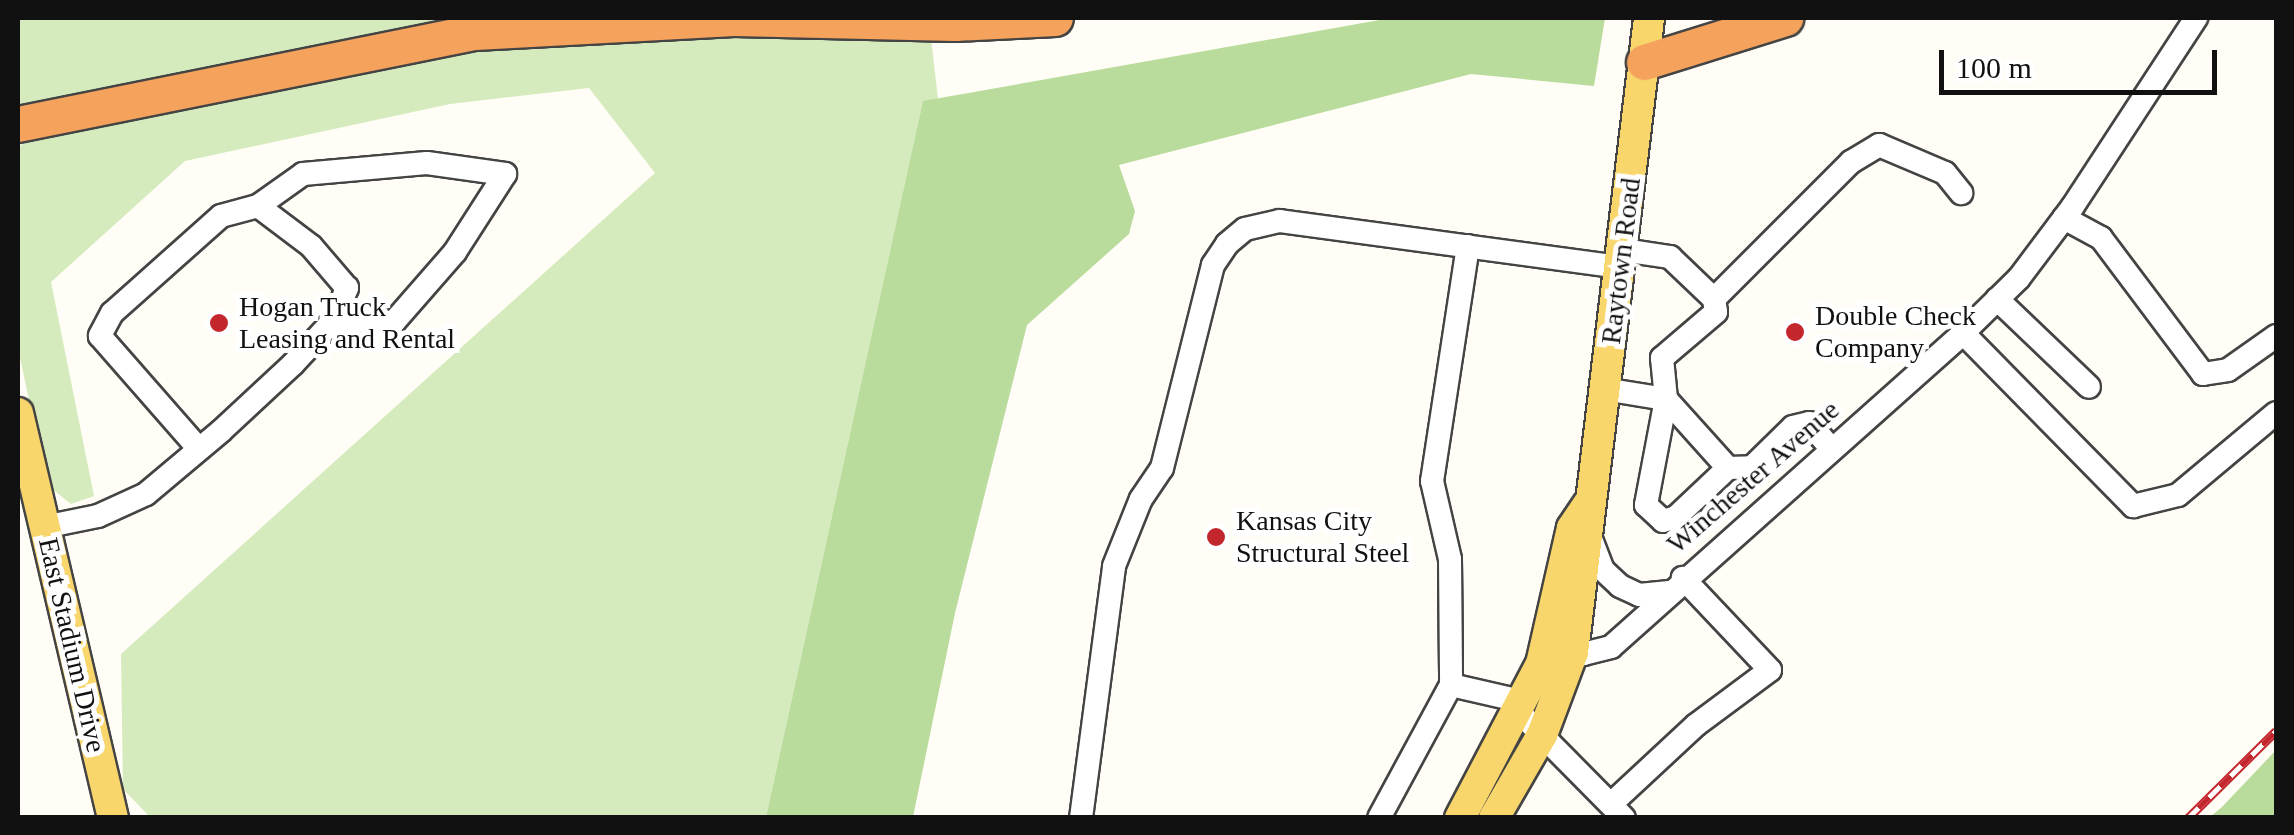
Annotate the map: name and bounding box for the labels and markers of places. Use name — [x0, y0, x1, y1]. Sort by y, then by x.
place label: Hogan Truck Leasing and Rental — [239, 290, 455, 356]
place label: Double Check Company — [1815, 299, 1976, 365]
marker: Hogan Truck Leasing and Rental — [208, 312, 230, 334]
marker: Double Check Company — [1784, 321, 1806, 343]
place label: Kansas City Structural Steel — [1236, 504, 1409, 570]
marker: Kansas City Structural Steel — [1205, 526, 1227, 548]

